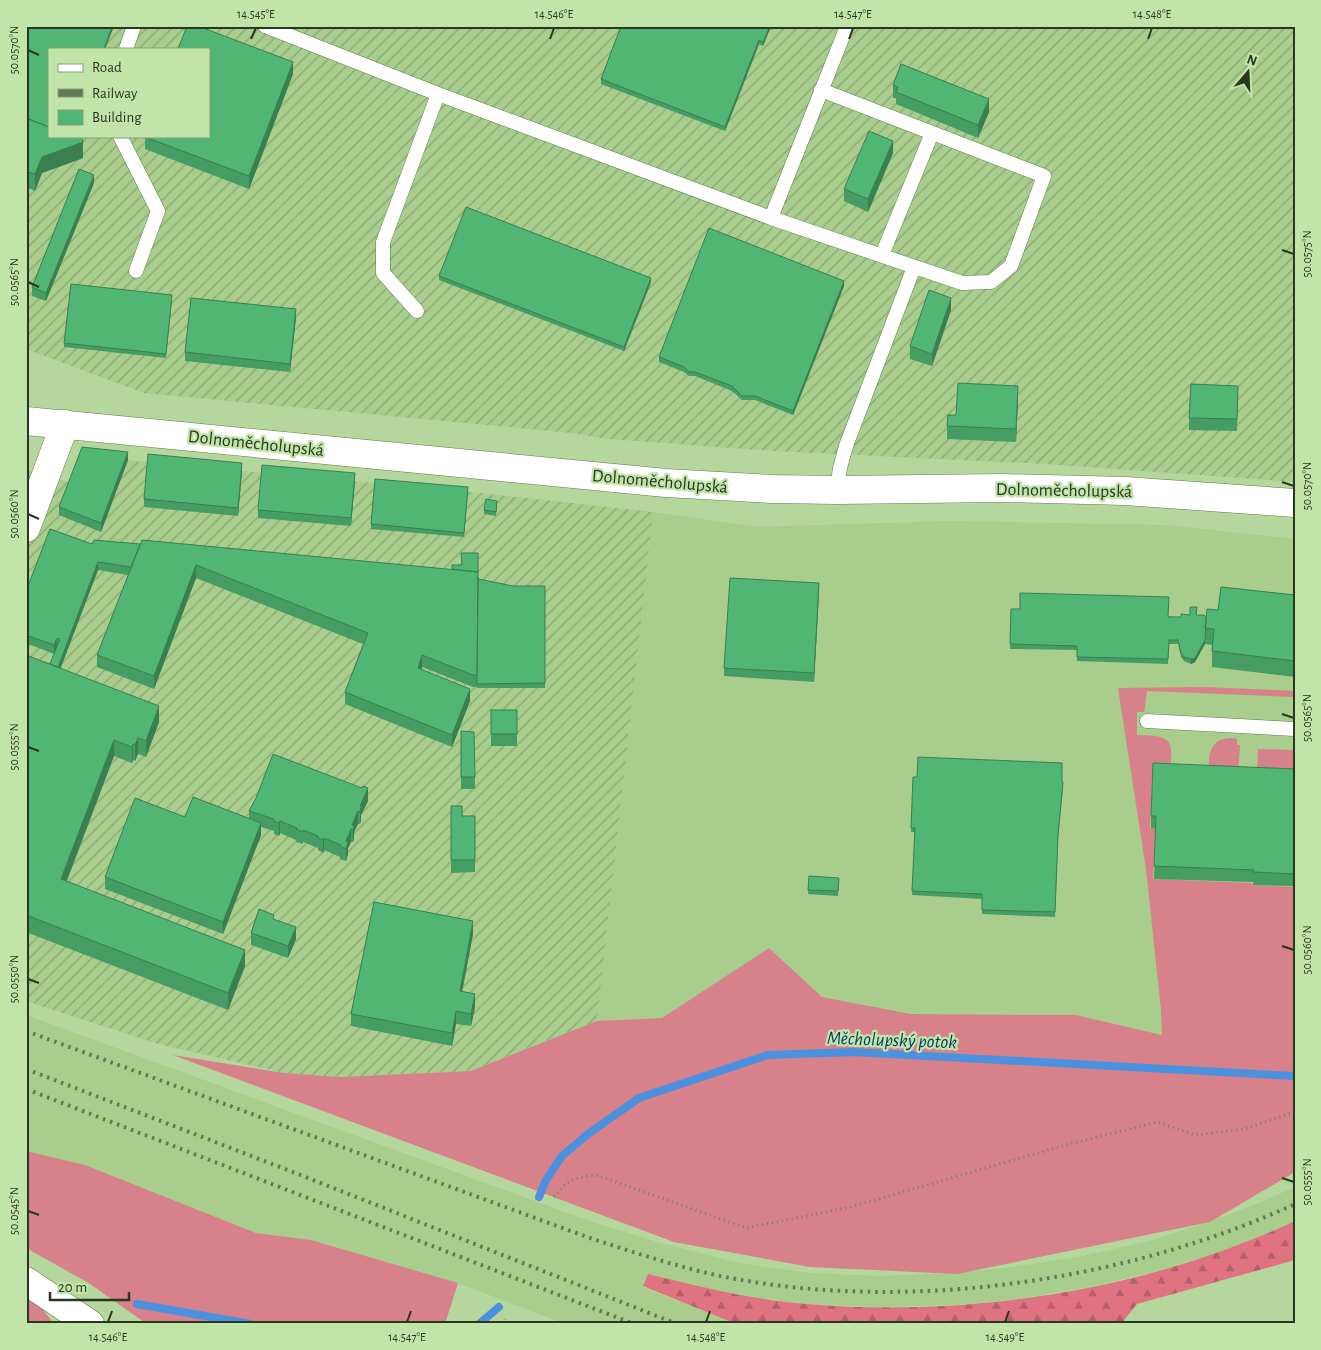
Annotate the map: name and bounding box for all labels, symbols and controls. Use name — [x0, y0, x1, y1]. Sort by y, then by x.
text: 14.545°E — [237, 8, 275, 20]
text: 14.546°E — [535, 8, 573, 20]
text: 14.547°E — [834, 8, 872, 20]
text: 14.548°E — [1133, 8, 1171, 20]
text: 50.0570°N — [8, 26, 20, 74]
legend — [48, 48, 210, 138]
north arrow — [1224, 48, 1274, 98]
text: N — [1245, 52, 1259, 69]
text: Road — [92, 60, 122, 75]
text: Railway — [92, 86, 138, 101]
text: Building — [92, 110, 142, 125]
text: 50.0575°N — [1301, 230, 1313, 278]
text: 50.0565°N — [8, 258, 20, 306]
street label: Dolnoměcholupská — [187, 428, 325, 460]
text: 50.0570°N — [1301, 462, 1313, 510]
street label: Dolnoměcholupská — [591, 467, 729, 497]
street label: Dolnoměcholupská — [996, 481, 1132, 501]
text: 50.0560°N — [8, 489, 20, 539]
text: 50.0565°N — [1301, 694, 1313, 742]
text: 50.0555°N — [8, 723, 20, 771]
text: 50.0560°N — [1301, 925, 1313, 975]
text: 50.0550°N — [8, 955, 20, 1003]
water label: Měcholupský potok — [826, 1029, 958, 1052]
text: 50.0555°N — [1301, 1158, 1313, 1206]
text: 50.0545°N — [8, 1187, 20, 1235]
scale bar — [50, 1270, 129, 1302]
text: 20 m — [58, 1280, 87, 1295]
text: 14.546°E — [89, 1331, 127, 1343]
text: 14.547°E — [388, 1331, 426, 1343]
text: 14.548°E — [687, 1331, 725, 1343]
text: 14.549°E — [986, 1331, 1024, 1343]

